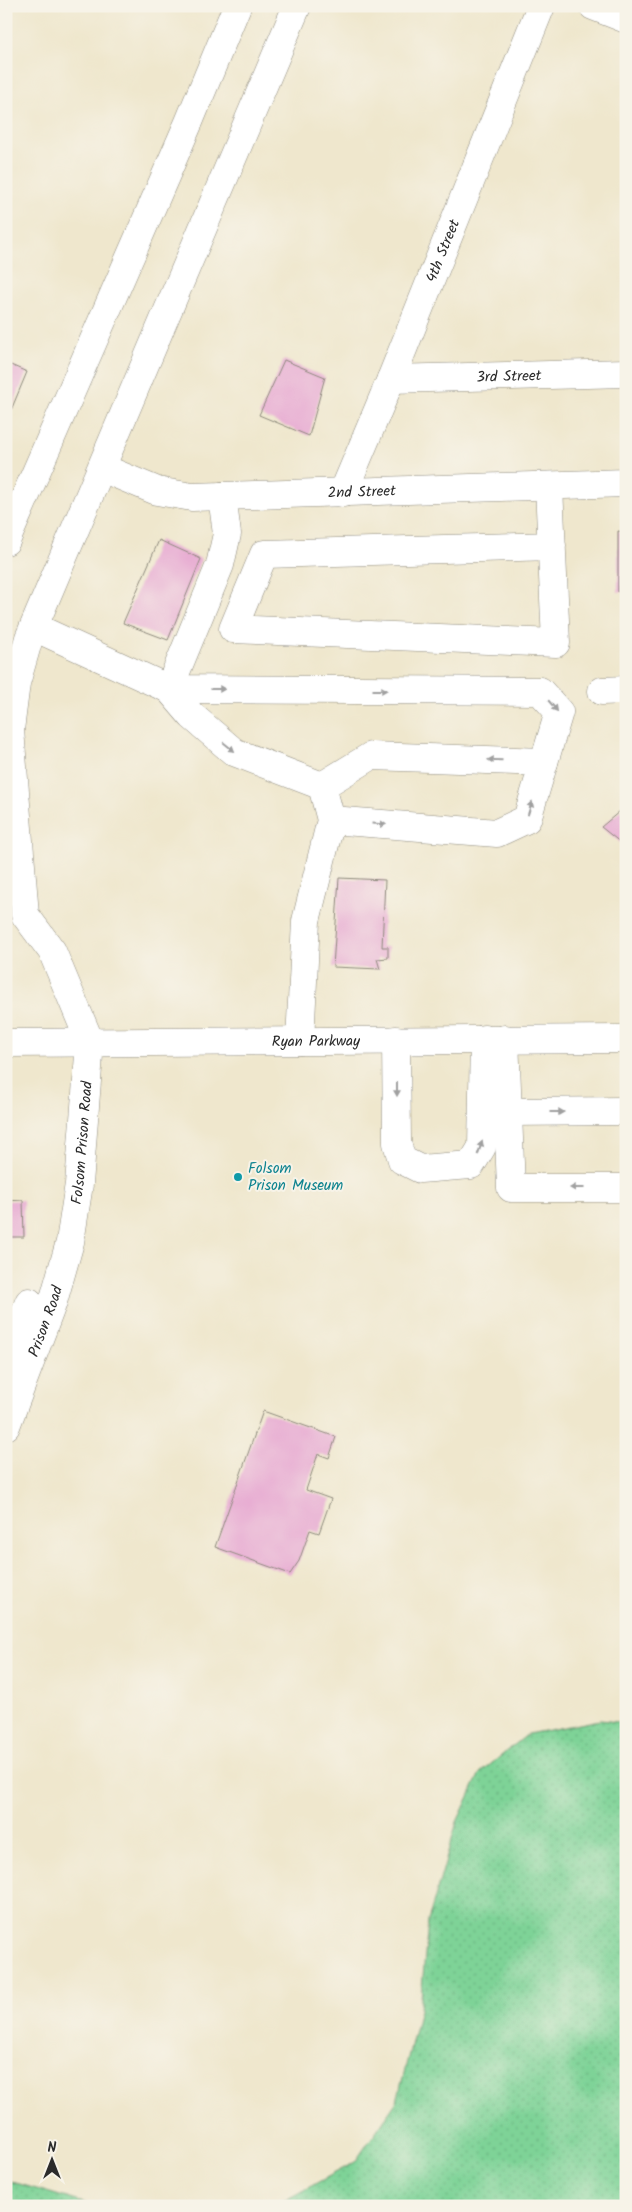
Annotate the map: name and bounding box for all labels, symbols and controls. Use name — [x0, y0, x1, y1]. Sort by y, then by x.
street label: 4th Street — [420, 216, 467, 286]
street label: 3rd Street — [476, 364, 542, 390]
street label: 2nd Street — [327, 479, 397, 506]
one-way arrow — [210, 685, 226, 693]
one-way arrow — [372, 686, 388, 694]
one-way arrow — [548, 700, 559, 713]
one-way arrow — [222, 742, 235, 753]
one-way arrow — [487, 756, 503, 764]
one-way arrow — [526, 801, 534, 816]
one-way arrow — [371, 821, 387, 829]
street label: Ryan Parkway — [272, 1030, 361, 1054]
street label: Folsom Prison Road — [65, 1080, 100, 1206]
one-way arrow — [393, 1081, 401, 1097]
one-way arrow — [549, 1108, 565, 1116]
one-way arrow — [476, 1140, 484, 1155]
place label: Folsom Prison Museum — [248, 1157, 343, 1198]
marker: Folsom Prison Museum — [232, 1171, 244, 1183]
one-way arrow — [569, 1184, 585, 1192]
street label: Prison Road — [22, 1283, 70, 1360]
north arrow — [28, 2134, 78, 2184]
text: N — [48, 2137, 57, 2159]

